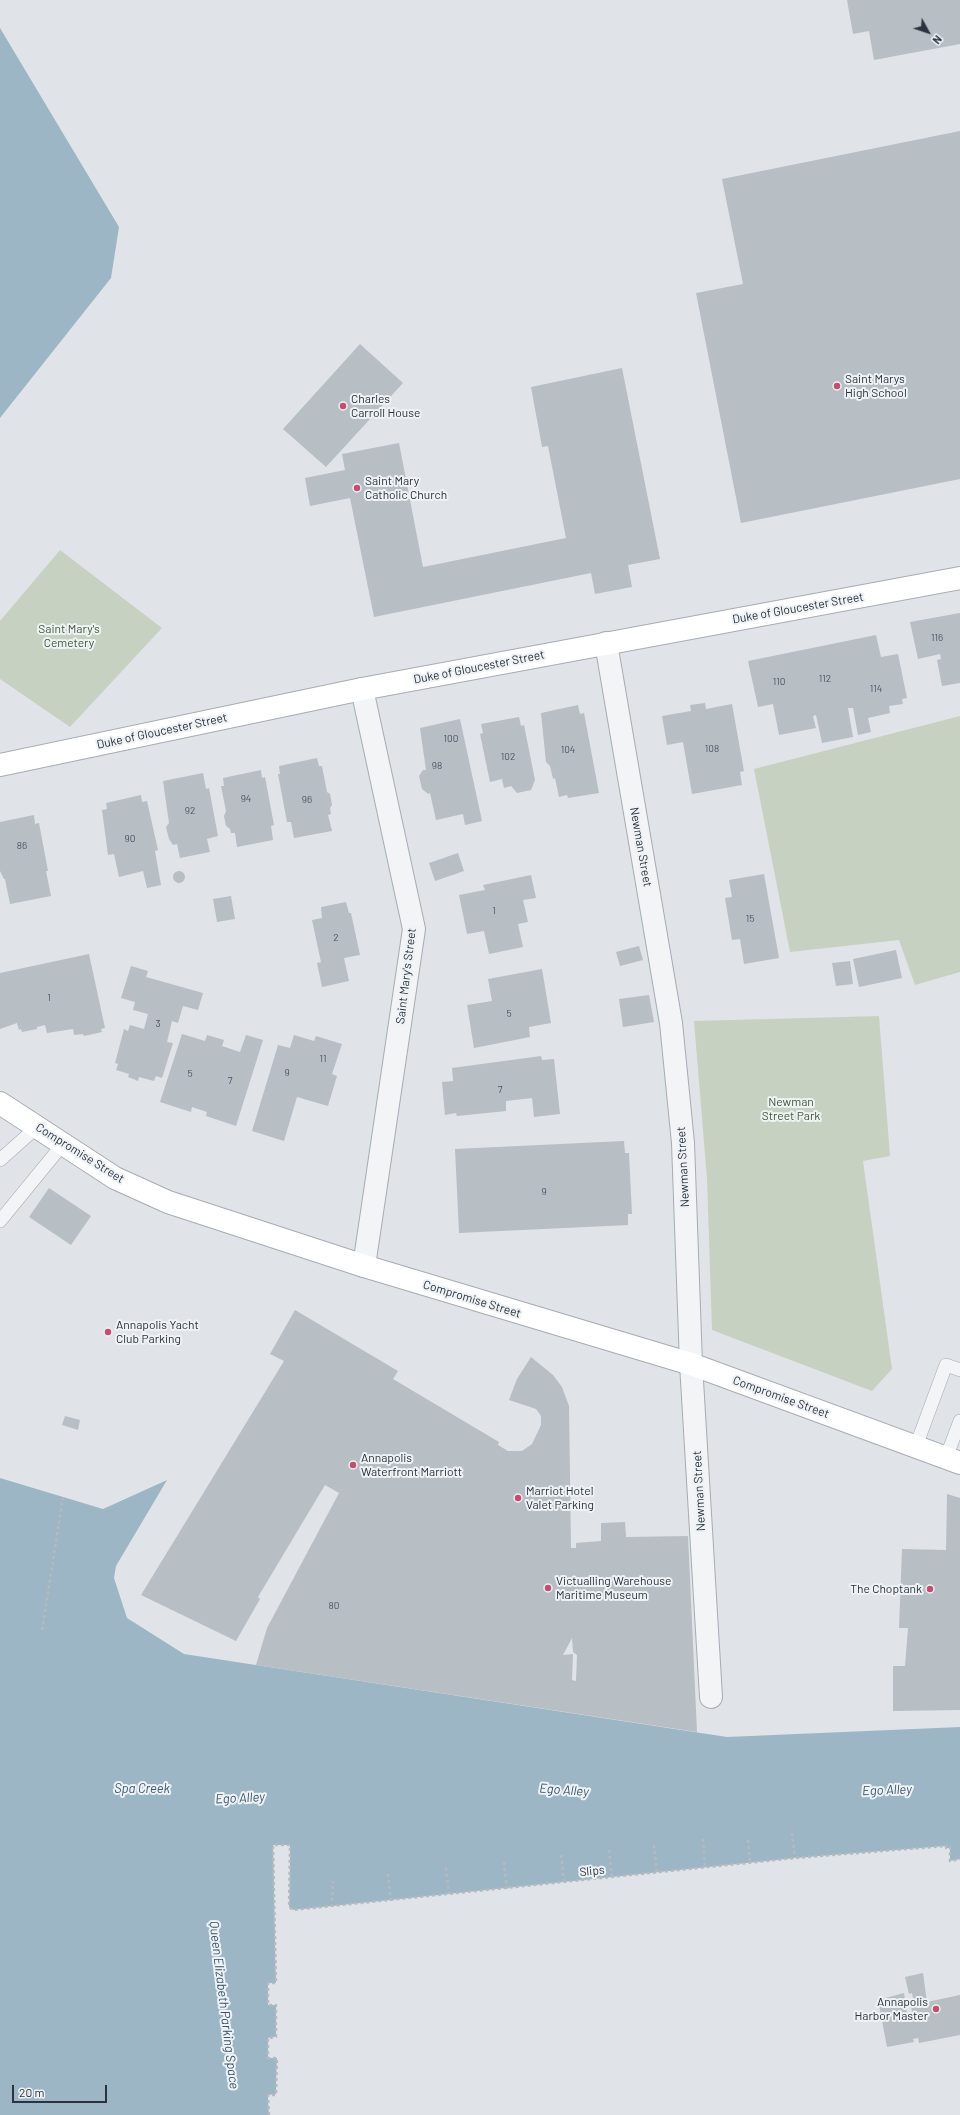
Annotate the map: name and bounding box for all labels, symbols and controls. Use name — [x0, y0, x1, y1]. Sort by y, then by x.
north arrow — [908, 12, 948, 52]
text: N — [930, 33, 945, 47]
place label: Saint Marys High School — [845, 372, 907, 400]
marker: Saint Marys High School — [832, 381, 842, 391]
place label: Charles Carroll House — [351, 392, 420, 420]
marker: Charles Carroll House — [338, 401, 348, 411]
place label: Saint Mary Catholic Church — [365, 474, 447, 502]
marker: Saint Mary Catholic Church — [352, 483, 362, 493]
street label: Duke of Gloucester Street — [731, 589, 865, 627]
park label: Saint Mary's Cemetery — [38, 622, 100, 650]
house number: 116 — [931, 632, 943, 644]
street label: Duke of Gloucester Street — [412, 647, 546, 687]
house number: 112 — [819, 673, 831, 685]
house number: 110 — [773, 676, 785, 688]
house number: 114 — [870, 683, 882, 695]
street label: Duke of Gloucester Street — [96, 710, 228, 752]
house number: 100 — [444, 733, 458, 745]
house number: 108 — [705, 743, 719, 755]
house number: 104 — [561, 744, 575, 756]
house number: 102 — [501, 751, 515, 763]
house number: 98 — [432, 760, 442, 772]
house number: 94 — [241, 793, 251, 805]
house number: 96 — [302, 794, 312, 806]
house number: 92 — [185, 805, 195, 817]
street label: Newman Street — [627, 806, 655, 888]
house number: 90 — [125, 833, 135, 845]
house number: 86 — [17, 840, 27, 852]
house number: 1 — [492, 905, 496, 917]
house number: 15 — [746, 913, 754, 925]
street label: Saint Mary's Street — [393, 927, 419, 1025]
house number: 2 — [333, 932, 339, 944]
house number: 1 — [47, 992, 51, 1004]
house number: 5 — [506, 1008, 512, 1020]
house number: 3 — [155, 1018, 161, 1030]
house number: 11 — [319, 1053, 327, 1065]
house number: 9 — [284, 1067, 290, 1079]
house number: 5 — [187, 1068, 193, 1080]
house number: 7 — [228, 1075, 232, 1087]
house number: 7 — [498, 1084, 502, 1096]
park label: Newman Street Park — [762, 1095, 820, 1123]
street label: Compromise Street — [33, 1120, 127, 1186]
street label: Newman Street — [674, 1126, 692, 1208]
house number: 9 — [541, 1186, 547, 1198]
street label: Compromise Street — [421, 1277, 523, 1321]
place label: Annapolis Yacht Club Parking — [116, 1318, 199, 1346]
marker: Annapolis Yacht Club Parking — [103, 1327, 113, 1337]
street label: Compromise Street — [731, 1373, 831, 1421]
street label: Newman Street — [690, 1450, 708, 1532]
place label: Annapolis Waterfront Marriott — [361, 1451, 462, 1479]
marker: Annapolis Waterfront Marriott — [348, 1460, 358, 1470]
place label: Marriot Hotel Valet Parking — [526, 1484, 594, 1512]
marker: Marriot Hotel Valet Parking — [513, 1493, 523, 1503]
place label: Victualling Warehouse Maritime Museum — [556, 1574, 671, 1602]
place label: The Choptank — [850, 1582, 922, 1596]
marker: Victualling Warehouse Maritime Museum — [543, 1583, 553, 1593]
marker: The Choptank — [925, 1584, 935, 1594]
house number: 80 — [329, 1600, 339, 1612]
water label: Ego Alley — [539, 1780, 589, 1800]
water label: Spa Creek — [114, 1781, 170, 1797]
water label: Ego Alley — [862, 1781, 912, 1799]
water label: Ego Alley — [215, 1789, 265, 1807]
street label: Slips — [579, 1863, 605, 1879]
water label: Queen Elizabeth Parking Space — [206, 1920, 242, 2090]
place label: Annapolis Harbor Master — [854, 1995, 928, 2023]
marker: Annapolis Harbor Master — [931, 2004, 941, 2014]
scale bar — [14, 2077, 109, 2103]
text: 20 m — [19, 2085, 45, 2099]

